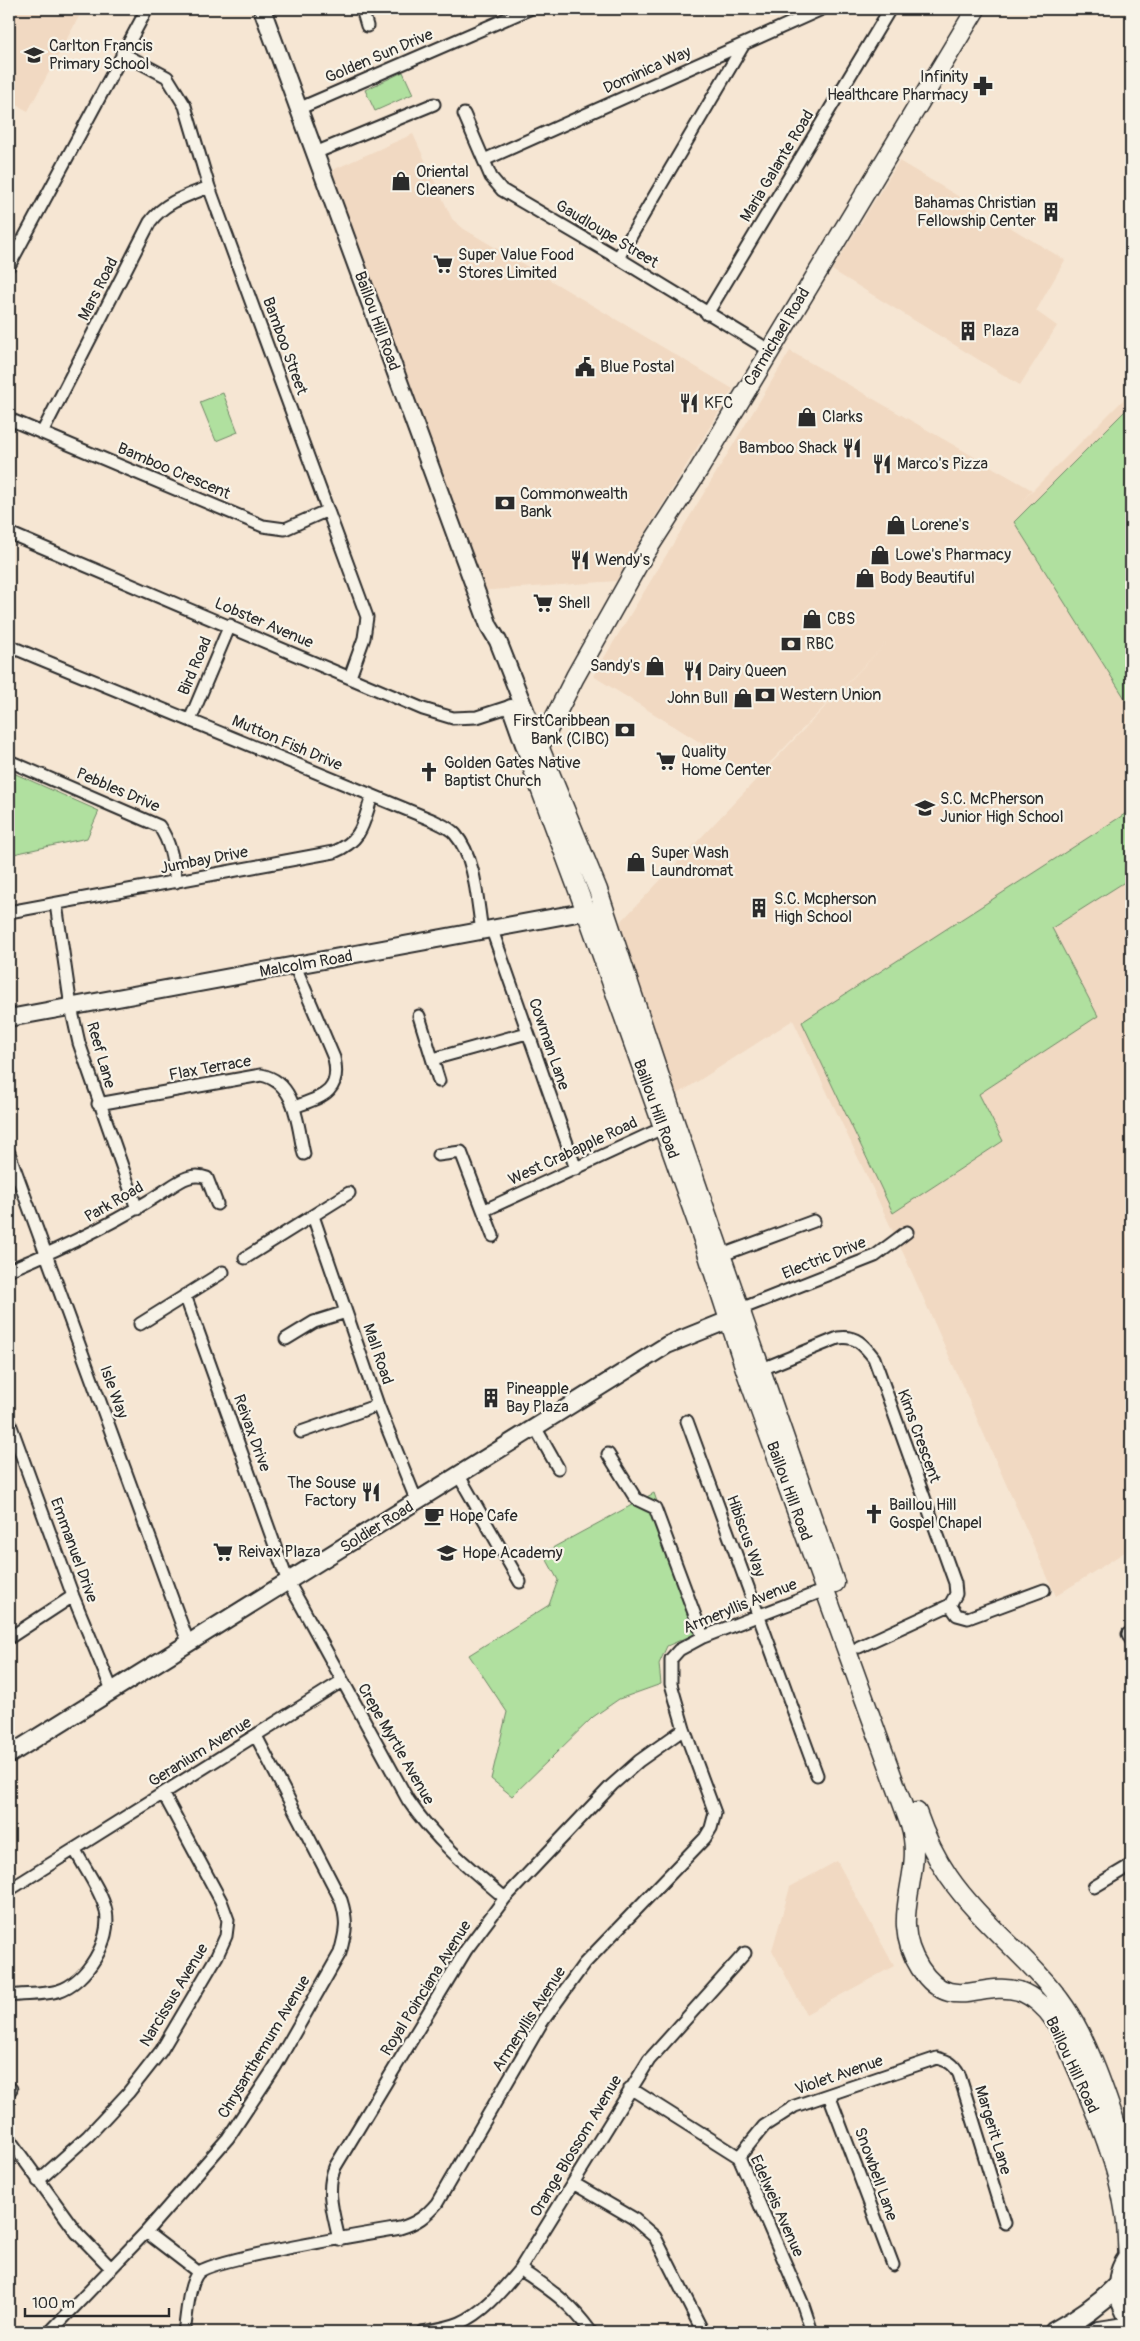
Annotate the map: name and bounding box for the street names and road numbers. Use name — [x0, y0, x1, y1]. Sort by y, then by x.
street label: Golden Sun Drive — [322, 24, 436, 88]
street label: Dominica Way — [600, 42, 694, 98]
street label: Maria Galante Road — [736, 106, 818, 226]
street label: Gaudloupe Street — [552, 195, 662, 273]
street label: Mars Road — [74, 254, 122, 324]
street label: Baillou Hill Road — [350, 269, 404, 373]
street label: Carmichael Road — [740, 284, 814, 390]
street label: Bamboo Street — [258, 294, 312, 398]
street label: Bamboo Crescent — [115, 438, 234, 504]
street label: Lobster Avenue — [212, 593, 316, 653]
street label: Bird Road — [174, 634, 216, 698]
street label: Mutton Fish Drive — [229, 711, 345, 775]
street label: Pebbles Drive — [73, 763, 163, 817]
street label: Jumbay Drive — [158, 842, 250, 878]
street label: Malcolm Road — [258, 946, 354, 982]
street label: Cowman Lane — [524, 995, 574, 1093]
street label: Reef Lane — [82, 1020, 120, 1091]
street label: Flax Terrace — [167, 1051, 253, 1085]
street label: Baillou Hill Road — [629, 1057, 683, 1161]
street label: West Crabapple Road — [505, 1112, 641, 1190]
street label: Park Road — [81, 1177, 147, 1227]
street label: Electric Drive — [779, 1232, 869, 1284]
street label: Mall Road — [358, 1321, 398, 1387]
street label: Isle Way — [95, 1363, 133, 1421]
street label: Kims Crescent — [893, 1386, 945, 1486]
street label: Reivax Drive — [229, 1392, 275, 1474]
street label: Baillou Hill Road — [762, 1439, 816, 1543]
street label: Hibiscus Way — [722, 1492, 770, 1580]
street label: Emmanuel Drive — [46, 1495, 102, 1605]
street label: Soldier Road — [337, 1497, 417, 1557]
street label: Armeryllis Avenue — [680, 1574, 800, 1638]
street label: Crepe Myrtle Avenue — [353, 1680, 439, 1808]
street label: Geranium Avenue — [145, 1712, 255, 1792]
street label: Royal Poinciana Avenue — [376, 1917, 476, 2059]
street label: Narcissus Avenue — [135, 1940, 213, 2050]
street label: Armeryllis Avenue — [488, 1963, 570, 2075]
street label: Chrysanthemum Avenue — [213, 1972, 315, 2122]
street label: Baillou Hill Road — [1041, 2014, 1103, 2116]
street label: Violet Avenue — [792, 2051, 886, 2099]
street label: Orange Blossom Avenue — [526, 2071, 626, 2221]
street label: Margerit Lane — [970, 2083, 1016, 2177]
street label: Snowbell Lane — [850, 2125, 902, 2223]
street label: Edelweis Avenue — [746, 2152, 808, 2260]

